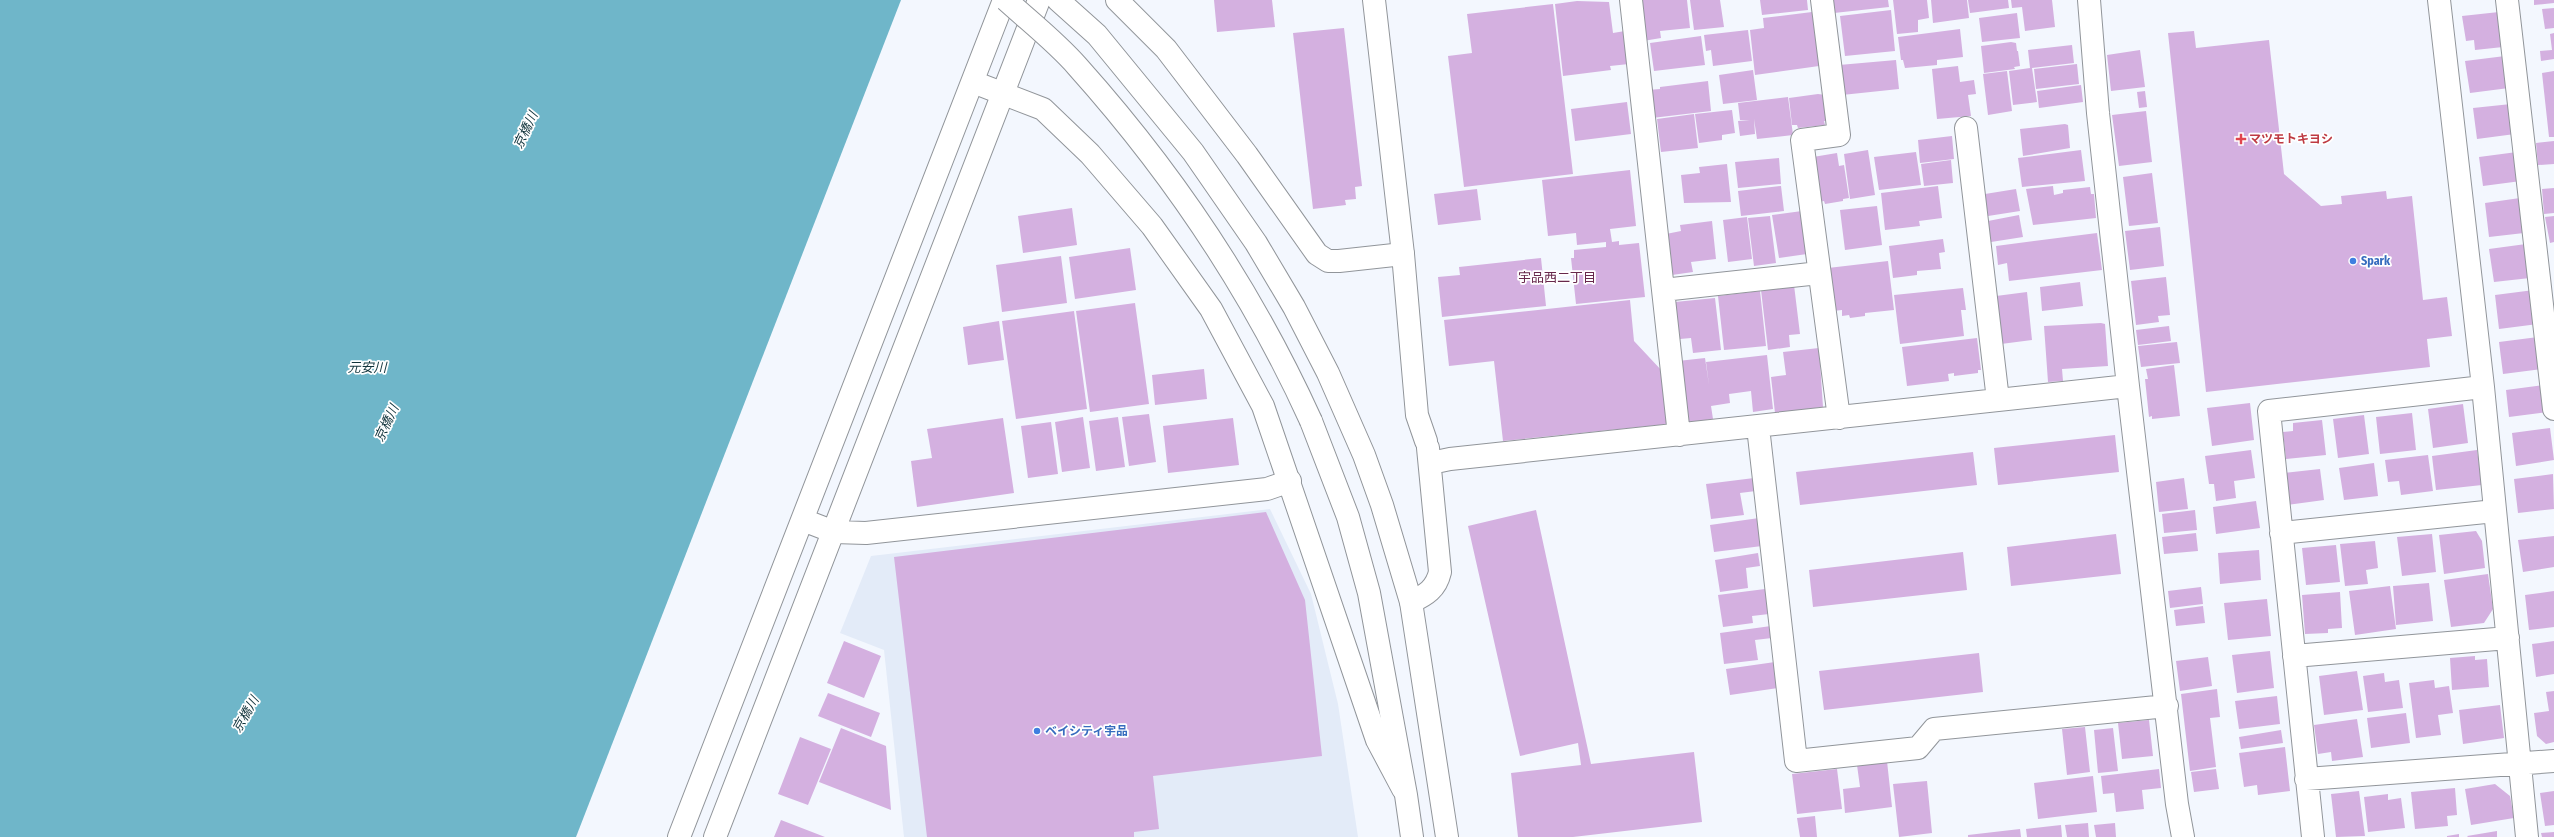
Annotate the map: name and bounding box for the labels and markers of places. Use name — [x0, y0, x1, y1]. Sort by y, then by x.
place label: マツモトキヨシ — [2249, 132, 2333, 146]
marker: マツモトキヨシ — [2236, 134, 2246, 144]
place label: Spark — [2361, 254, 2391, 268]
marker: Spark — [2348, 256, 2358, 266]
place label: ベイシティ宇品 — [1045, 724, 1128, 738]
marker: ベイシティ宇品 — [1032, 726, 1042, 736]

